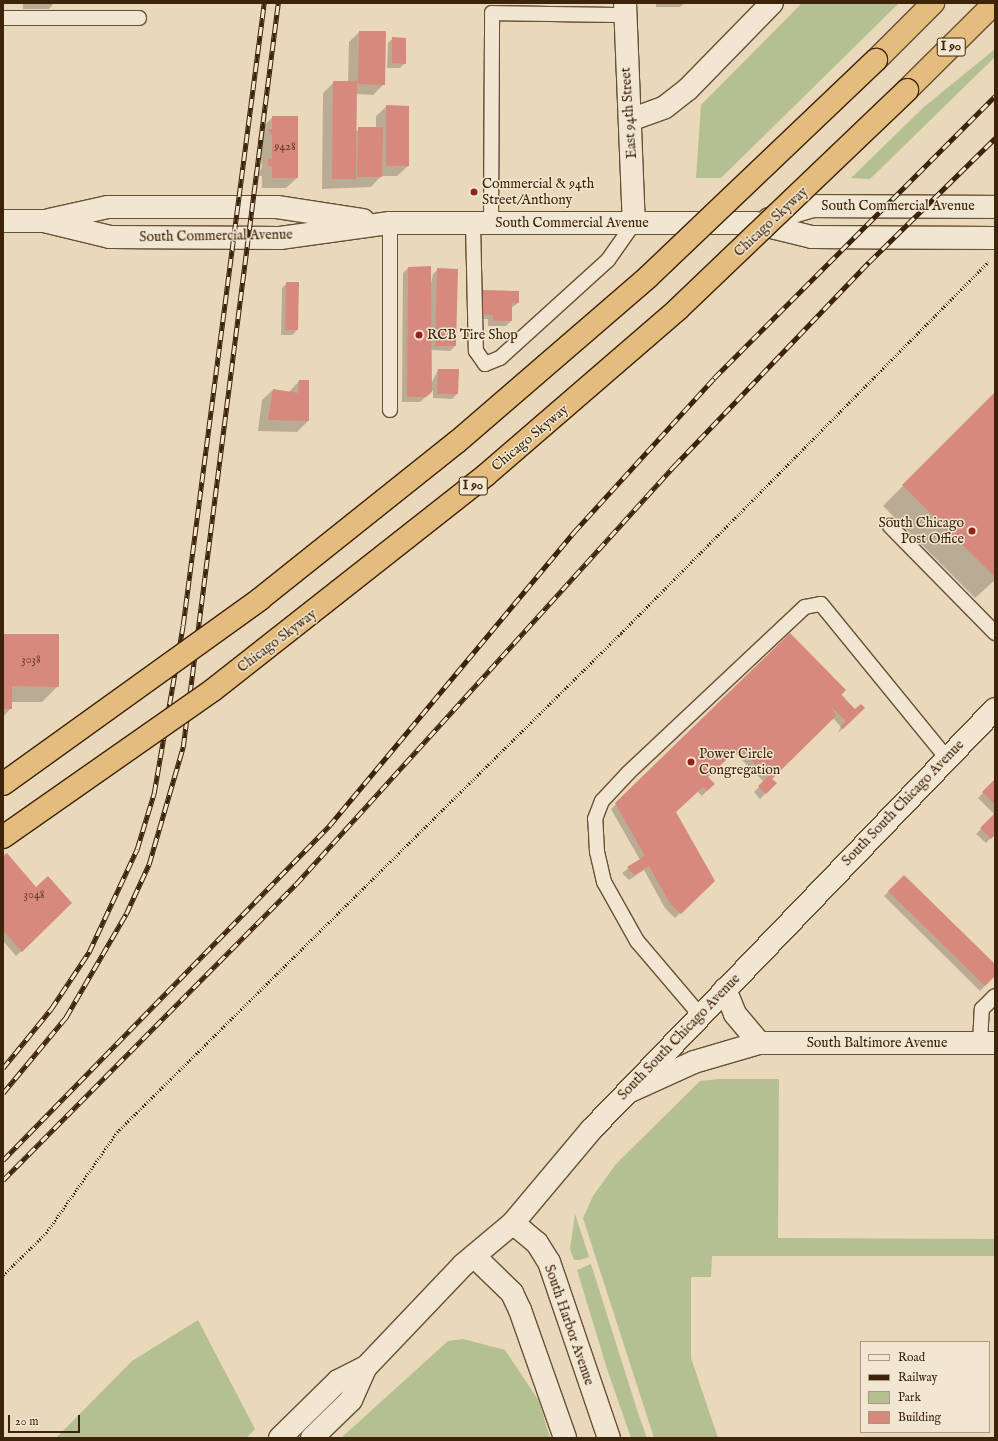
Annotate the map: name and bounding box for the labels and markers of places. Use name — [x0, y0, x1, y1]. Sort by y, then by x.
place label: Commercial & 94th Street/Anthony — [482, 176, 594, 208]
marker: Commercial & 94th Street/Anthony — [469, 187, 479, 197]
place label: RCB Tire Shop — [427, 327, 518, 343]
marker: RCB Tire Shop — [414, 330, 424, 340]
place label: South Chicago Post Office — [878, 515, 964, 548]
marker: South Chicago Post Office — [967, 526, 977, 536]
place label: Power Circle Congregation — [699, 746, 780, 778]
marker: Power Circle Congregation — [686, 757, 696, 767]

